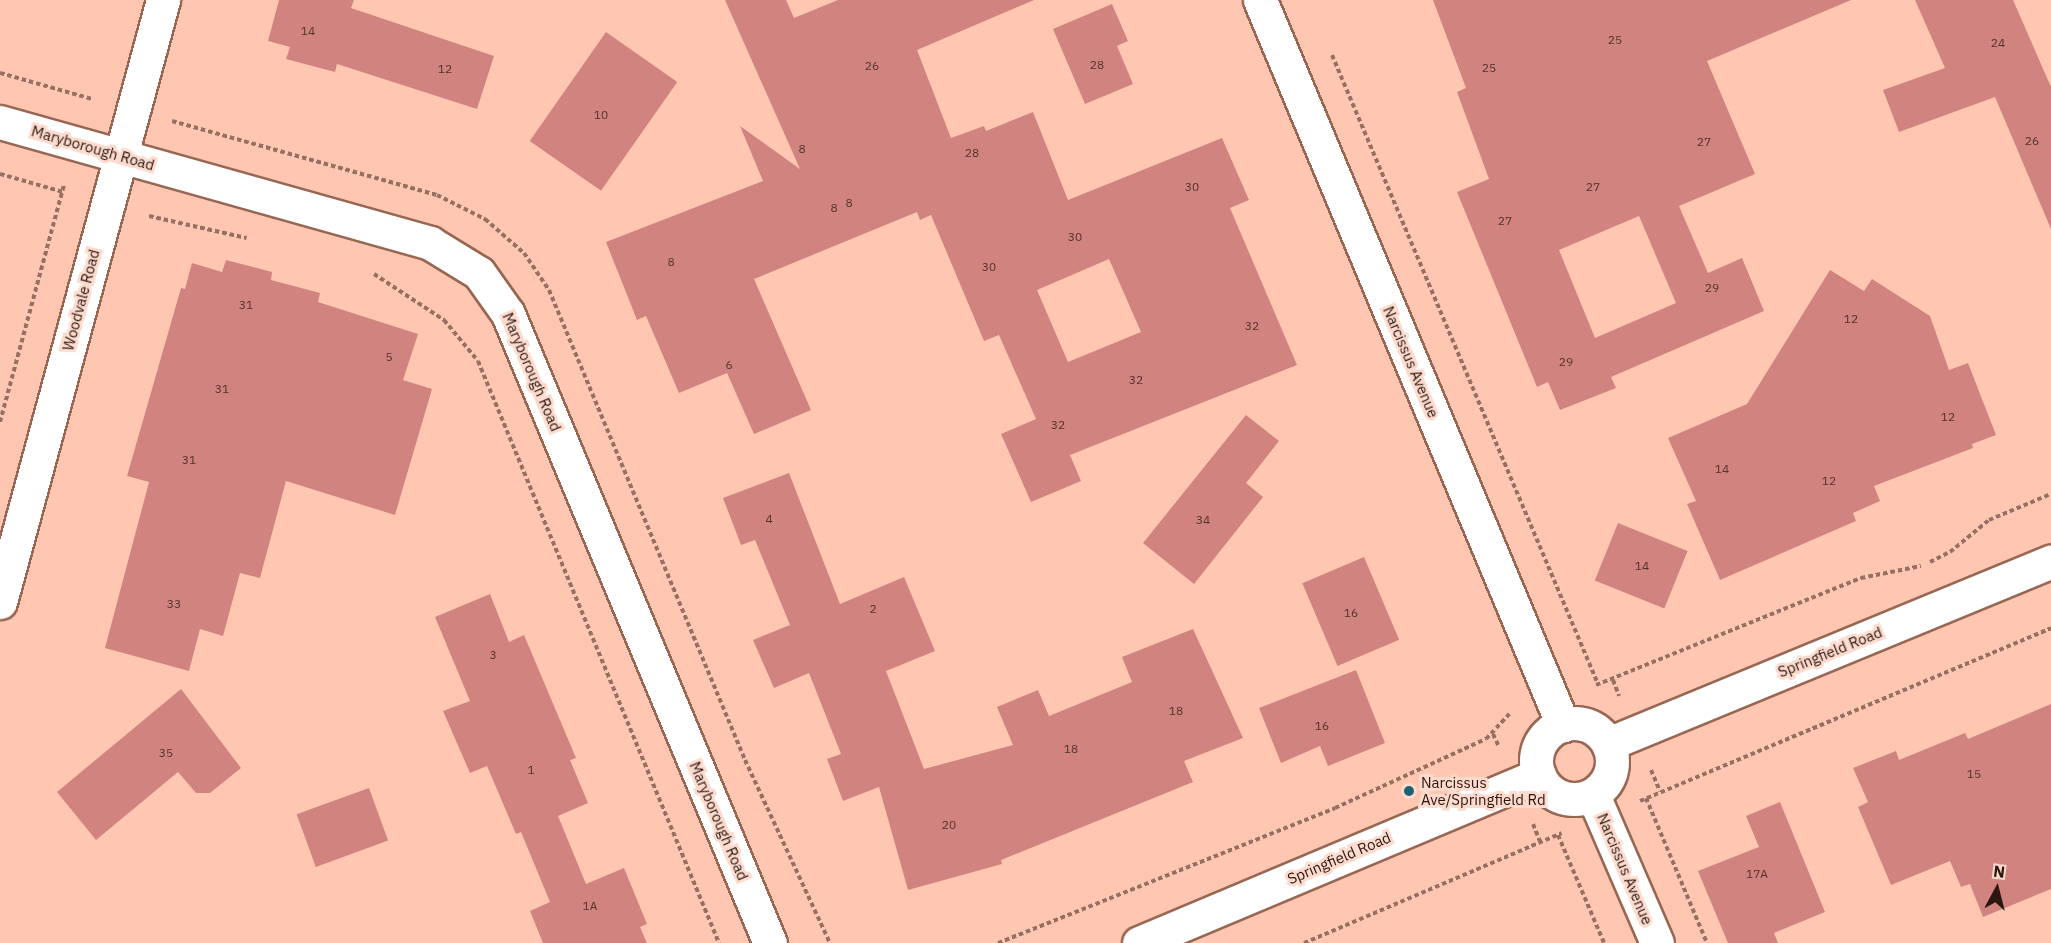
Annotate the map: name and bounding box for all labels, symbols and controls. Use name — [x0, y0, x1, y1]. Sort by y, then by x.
house number: 14 — [301, 24, 315, 38]
house number: 25 — [1608, 33, 1622, 47]
house number: 24 — [1991, 36, 2005, 50]
house number: 28 — [1090, 58, 1104, 72]
house number: 26 — [865, 59, 879, 73]
house number: 25 — [1482, 61, 1496, 75]
house number: 12 — [438, 62, 452, 76]
house number: 10 — [594, 108, 608, 122]
street label: Maryborough Road — [29, 122, 157, 174]
house number: 26 — [2025, 134, 2039, 148]
house number: 27 — [1697, 135, 1711, 149]
house number: 8 — [798, 142, 806, 156]
house number: 28 — [965, 146, 979, 160]
house number: 30 — [1185, 180, 1199, 194]
house number: 27 — [1586, 180, 1600, 194]
house number: 8 — [845, 196, 853, 210]
house number: 8 — [830, 201, 838, 215]
house number: 27 — [1498, 214, 1512, 228]
house number: 30 — [1068, 230, 1082, 244]
street label: Woodvale Road — [59, 247, 103, 353]
house number: 8 — [667, 255, 675, 269]
house number: 30 — [982, 260, 996, 274]
house number: 29 — [1705, 281, 1719, 295]
house number: 31 — [239, 298, 253, 312]
street label: Narcissus Avenue — [1379, 304, 1443, 420]
street label: Maryborough Road — [499, 310, 565, 434]
house number: 12 — [1844, 312, 1858, 326]
house number: 32 — [1245, 319, 1259, 333]
house number: 5 — [385, 350, 393, 364]
house number: 29 — [1559, 355, 1573, 369]
house number: 6 — [725, 358, 733, 372]
house number: 32 — [1129, 373, 1143, 387]
house number: 31 — [215, 382, 229, 396]
house number: 12 — [1941, 410, 1955, 424]
house number: 32 — [1051, 418, 1065, 432]
house number: 31 — [182, 453, 196, 467]
house number: 14 — [1715, 462, 1729, 476]
house number: 12 — [1822, 474, 1836, 488]
house number: 4 — [765, 512, 773, 526]
house number: 34 — [1196, 513, 1210, 527]
house number: 14 — [1635, 559, 1649, 573]
house number: 33 — [167, 597, 181, 611]
house number: 2 — [869, 602, 877, 616]
house number: 16 — [1344, 606, 1358, 620]
street label: Springfield Road — [1775, 623, 1885, 681]
house number: 3 — [489, 648, 497, 662]
house number: 18 — [1169, 704, 1183, 718]
house number: 16 — [1315, 719, 1329, 733]
house number: 18 — [1064, 742, 1078, 756]
house number: 35 — [159, 746, 173, 760]
street label: Maryborough Road — [686, 759, 752, 883]
house number: 1 — [527, 763, 535, 777]
house number: 15 — [1967, 767, 1981, 781]
place label: Narcissus Ave/Springfield Rd — [1421, 773, 1546, 808]
marker: Narcissus Ave/Springfield Rd — [1402, 784, 1416, 798]
street label: Narcissus Avenue — [1593, 811, 1657, 927]
house number: 20 — [942, 818, 956, 832]
street label: Springfield Road — [1285, 828, 1393, 888]
north arrow — [1967, 859, 2027, 919]
text: N — [1992, 861, 2006, 882]
house number: 17A — [1746, 867, 1768, 881]
house number: 1A — [583, 899, 597, 913]

